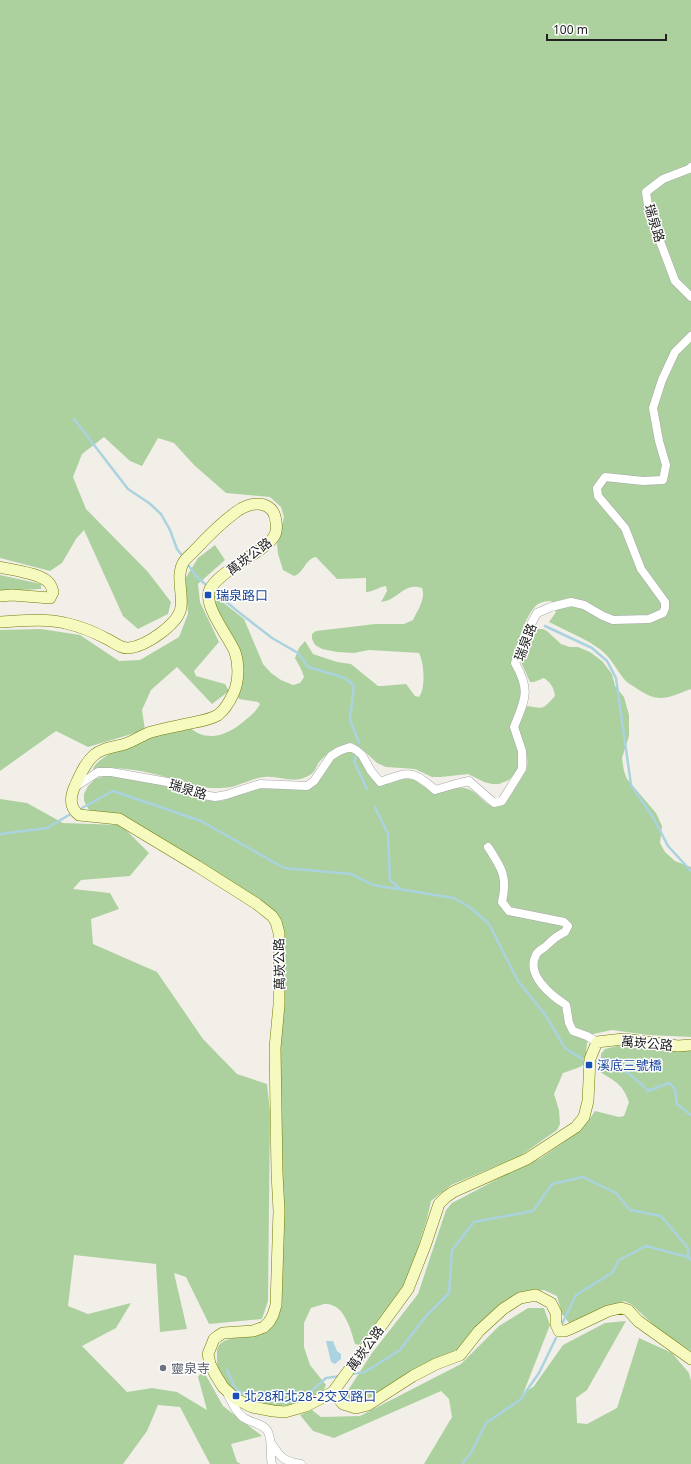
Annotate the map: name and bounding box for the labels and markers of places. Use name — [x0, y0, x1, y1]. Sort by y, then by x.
place label: 瑞泉路口 — [216, 586, 268, 604]
marker: 瑞泉路口 — [203, 590, 213, 600]
place label: 溪底三號橋 — [597, 1056, 662, 1074]
marker: 溪底三號橋 — [584, 1060, 594, 1070]
place label: 靈泉寺 — [171, 1359, 210, 1377]
marker: 靈泉寺 — [158, 1363, 168, 1373]
place label: 北28和北28-2交叉路口 — [244, 1387, 376, 1405]
marker: 北28和北28-2交叉路口 — [231, 1391, 241, 1401]

